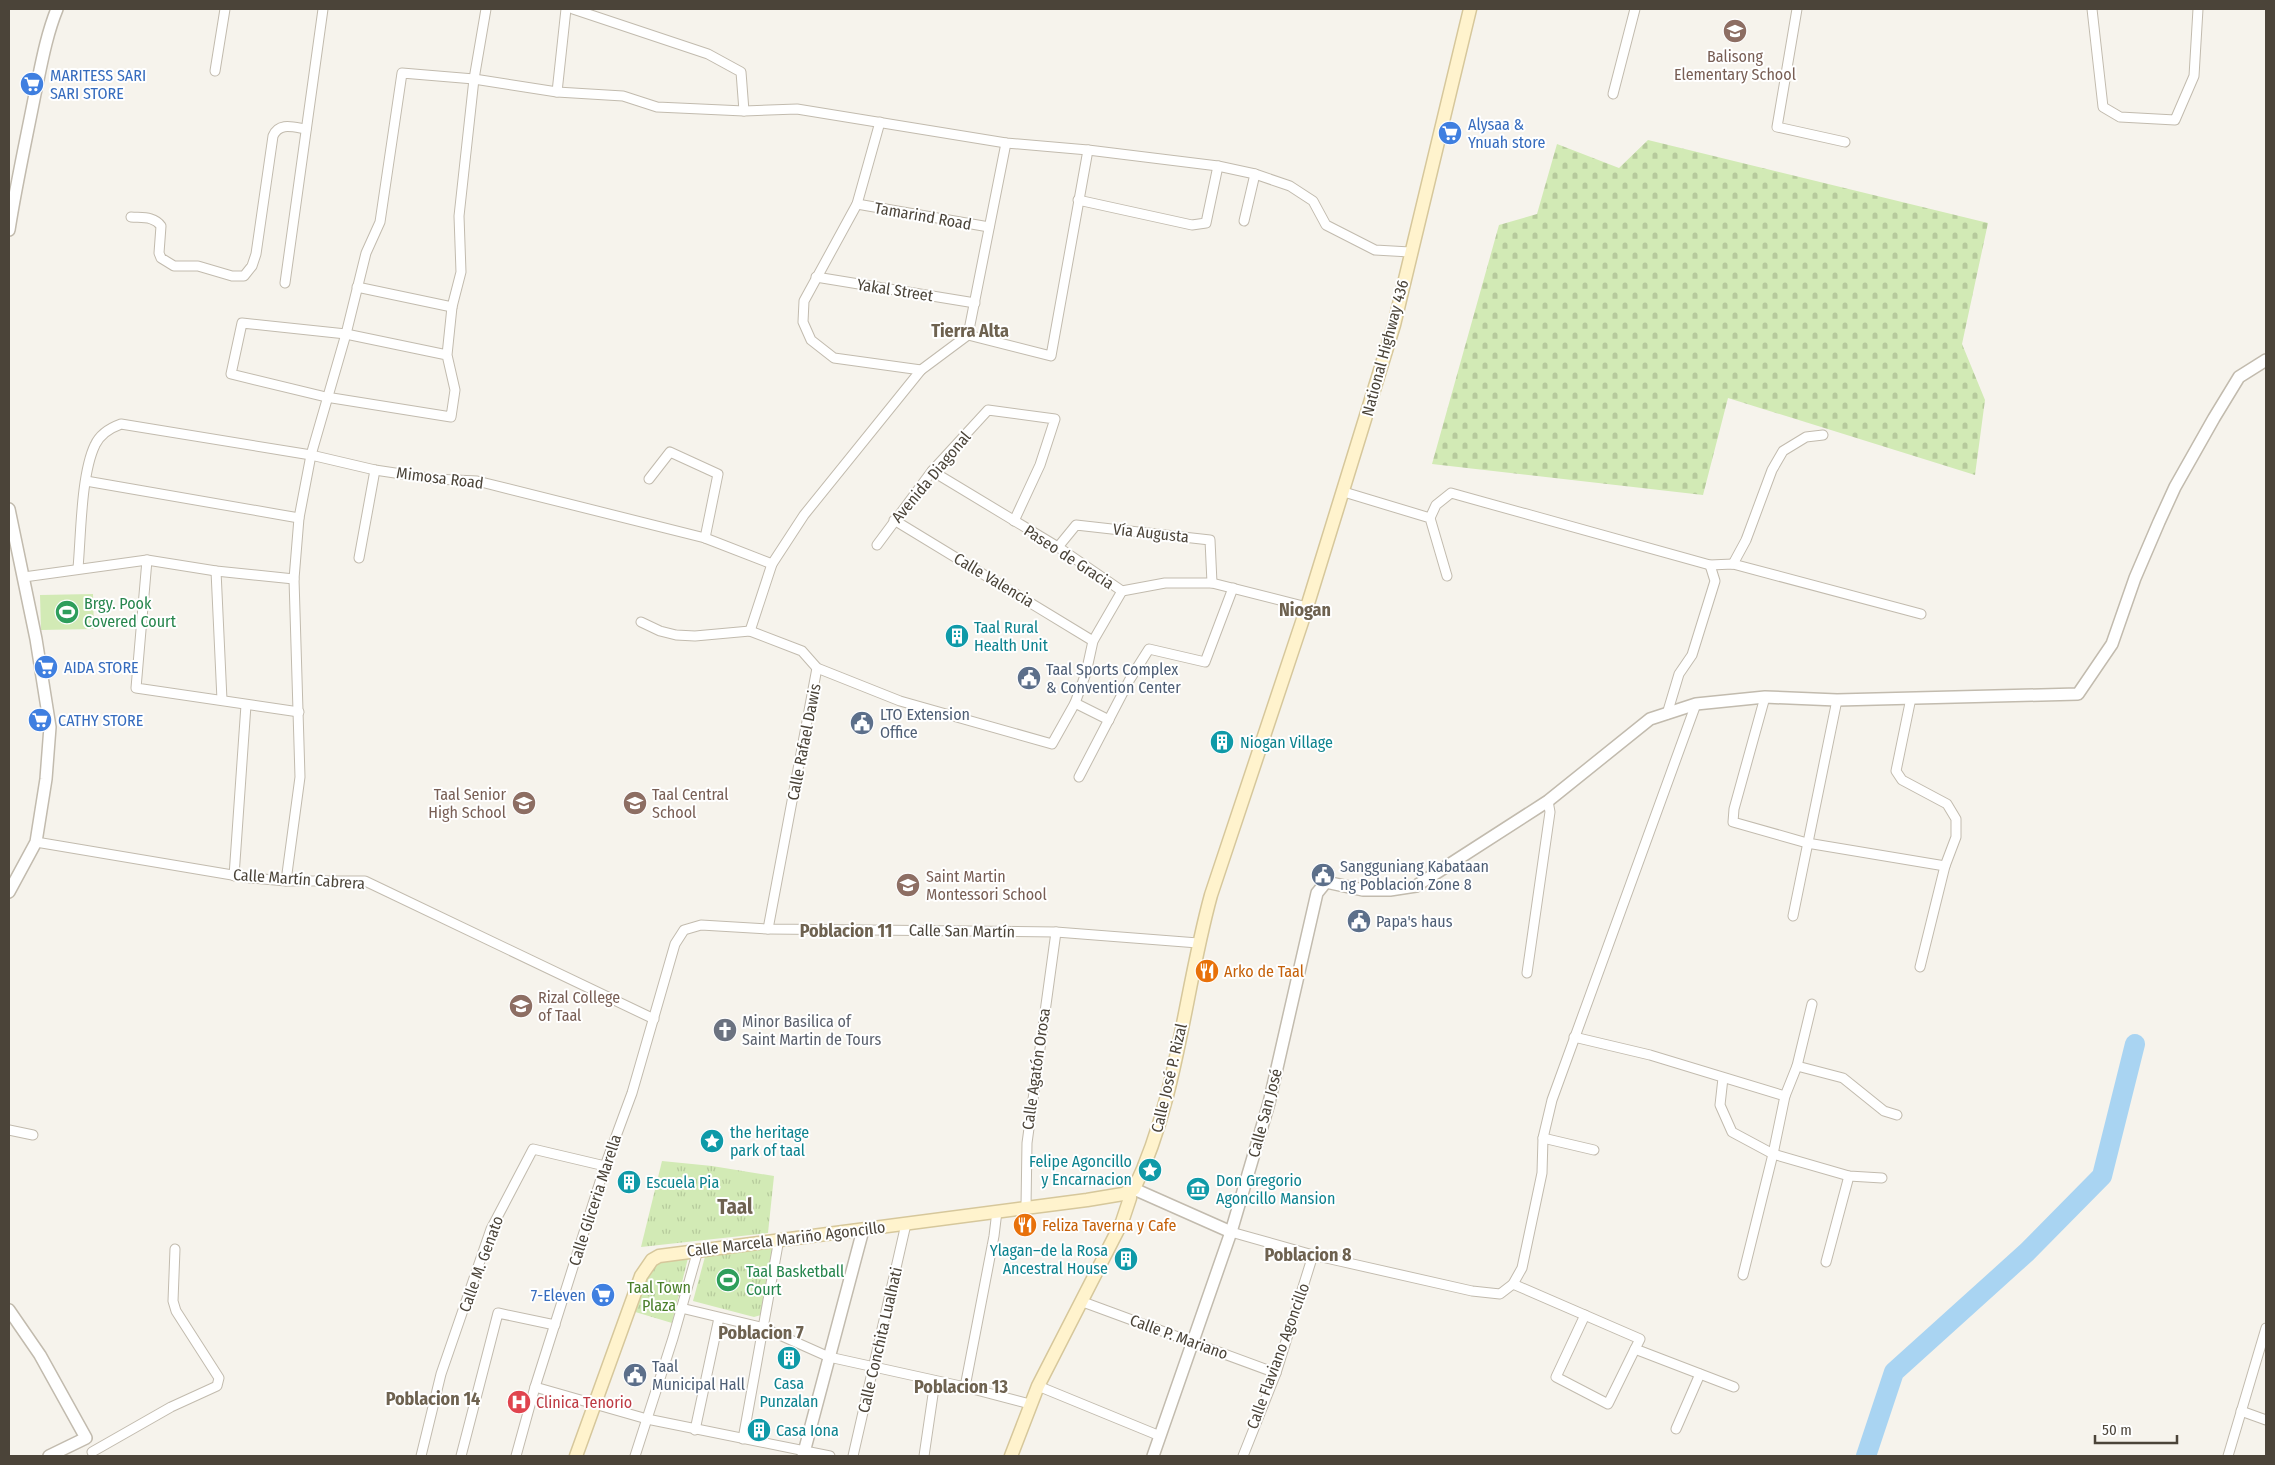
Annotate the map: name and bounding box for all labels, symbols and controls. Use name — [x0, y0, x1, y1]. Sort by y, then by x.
school or university icon: Balisong Elementary School — [1722, 18, 1748, 44]
place label: Balisong Elementary School — [1674, 47, 1796, 84]
place label: MARITESS SARI SARI STORE — [50, 66, 146, 103]
supermarket icon: MARITESS SARI SARI STORE — [19, 71, 45, 97]
place label: Alysaa & Ynuah store — [1468, 115, 1545, 152]
supermarket icon: Alysaa & Ynuah store — [1437, 120, 1463, 146]
street label: Tamarind Road — [873, 198, 973, 234]
street label: Yakal Street — [856, 275, 935, 306]
street label: National Highway 436 — [1358, 278, 1412, 418]
district label: Tierra Alta — [931, 320, 1009, 342]
street label: Avenida Diagonal — [887, 428, 975, 526]
street label: Mimosa Road — [395, 463, 485, 493]
street label: Vía Augusta — [1112, 520, 1190, 546]
street label: Paseo de Gracia — [1021, 521, 1118, 593]
street label: Calle Valencia — [951, 549, 1038, 611]
place label: Brgy. Pook Covered Court — [84, 594, 177, 631]
sports icon: Brgy. Pook Covered Court — [54, 599, 80, 625]
district label: Niogan — [1279, 599, 1331, 621]
place label: Taal Rural Health Unit — [974, 618, 1049, 655]
building icon: Taal Rural Health Unit — [944, 623, 970, 649]
supermarket icon: AIDA STORE — [33, 654, 59, 680]
place label: AIDA STORE — [64, 658, 139, 677]
place label: Taal Sports Complex & Convention Center — [1046, 660, 1181, 697]
public building icon: Taal Sports Complex & Convention Center — [1016, 665, 1042, 691]
street label: Calle Rafael Dawis — [783, 682, 825, 802]
place label: LTO Extension Office — [880, 705, 970, 742]
supermarket icon: CATHY STORE — [27, 707, 53, 733]
public building icon: LTO Extension Office — [849, 710, 875, 736]
place label: CATHY STORE — [58, 711, 143, 730]
building icon: Niogan Village — [1209, 729, 1235, 755]
place label: Niogan Village — [1240, 733, 1333, 752]
place label: Taal Senior High School — [428, 785, 506, 822]
place label: Taal Central School — [652, 785, 728, 822]
school or university icon: Taal Senior High School — [511, 790, 537, 816]
school or university icon: Taal Central School — [622, 790, 648, 816]
place label: Sangguniang Kabataan ng Poblacion Zone 8 — [1340, 857, 1489, 894]
public building icon: Sangguniang Kabataan ng Poblacion Zone 8 — [1310, 862, 1336, 888]
street label: Calle Martín Cabrera — [232, 865, 366, 893]
place label: Saint Martin Montessori School — [926, 867, 1047, 904]
school or university icon: Saint Martin Montessori School — [895, 872, 921, 898]
public building icon: Papa's haus — [1346, 908, 1372, 934]
place label: Papa's haus — [1376, 912, 1453, 931]
district label: Poblacion 11 — [800, 920, 892, 942]
street label: Calle San Martín — [909, 921, 1015, 941]
restaurant icon: Arko de Taal — [1194, 958, 1220, 984]
place label: Arko de Taal — [1224, 962, 1304, 981]
place label: Rizal College of Taal — [538, 988, 620, 1025]
school or university icon: Rizal College of Taal — [508, 993, 534, 1019]
street label: Calle Agatón Orosa — [1018, 1007, 1054, 1131]
place label: Minor Basilica of Saint Martin de Tours — [742, 1012, 881, 1049]
church icon: Minor Basilica of Saint Martin de Tours — [712, 1017, 738, 1043]
street label: Calle José P. Rizal — [1147, 1022, 1191, 1134]
street label: Calle San José — [1244, 1066, 1286, 1159]
place label: the heritage park of taal — [730, 1123, 809, 1160]
place icon: the heritage park of taal — [699, 1128, 725, 1154]
street label: Calle Gliceria Marella — [565, 1132, 625, 1268]
place label: Felipe Agoncillo y Encarnacion — [1029, 1152, 1132, 1189]
place icon: Felipe Agoncillo y Encarnacion — [1137, 1157, 1163, 1183]
building icon: Escuela Pia — [616, 1169, 642, 1195]
place label: Don Gregorio Agoncillo Mansion — [1216, 1171, 1335, 1208]
place label: Escuela Pia — [646, 1173, 719, 1192]
museum icon: Don Gregorio Agoncillo Mansion — [1185, 1176, 1211, 1202]
district label: Taal — [717, 1194, 753, 1220]
restaurant icon: Feliza Taverna y Cafe — [1012, 1212, 1038, 1238]
street label: Calle M. Genato — [455, 1213, 507, 1315]
place label: Feliza Taverna y Cafe — [1042, 1216, 1177, 1235]
street label: Calle Marcela Mariño Agoncillo — [686, 1217, 886, 1261]
place label: Ylagan–de la Rosa Ancestral House — [990, 1241, 1108, 1278]
district label: Poblacion 8 — [1264, 1244, 1352, 1266]
building icon: Ylagan–de la Rosa Ancestral House — [1113, 1246, 1139, 1272]
place label: Taal Basketball Court — [746, 1262, 844, 1299]
street label: Calle Conchita Lualhati — [854, 1265, 906, 1415]
sports icon: Taal Basketball Court — [715, 1267, 741, 1293]
park label: Taal Town Plaza — [627, 1278, 691, 1315]
street label: Calle Flaviano Agoncillo — [1243, 1280, 1313, 1432]
supermarket icon: 7-Eleven — [590, 1282, 616, 1308]
place label: 7-Eleven — [531, 1286, 586, 1305]
street label: Calle P. Mariano — [1127, 1310, 1231, 1364]
district label: Poblacion 7 — [718, 1322, 804, 1344]
building icon: Casa Punzalan — [776, 1345, 802, 1371]
place label: Taal Municipal Hall — [652, 1357, 745, 1394]
public building icon: Taal Municipal Hall — [622, 1362, 648, 1388]
place label: Casa Punzalan — [759, 1374, 819, 1411]
district label: Poblacion 13 — [914, 1376, 1008, 1398]
district label: Poblacion 14 — [386, 1388, 480, 1410]
hospital icon: Clinica Tenorio — [506, 1389, 532, 1415]
place label: Clinica Tenorio — [536, 1393, 632, 1412]
scale bar — [2095, 1412, 2178, 1444]
building icon: Casa Iona — [746, 1417, 772, 1443]
place label: Casa Iona — [776, 1421, 839, 1440]
text: 50 m — [2102, 1421, 2132, 1439]

